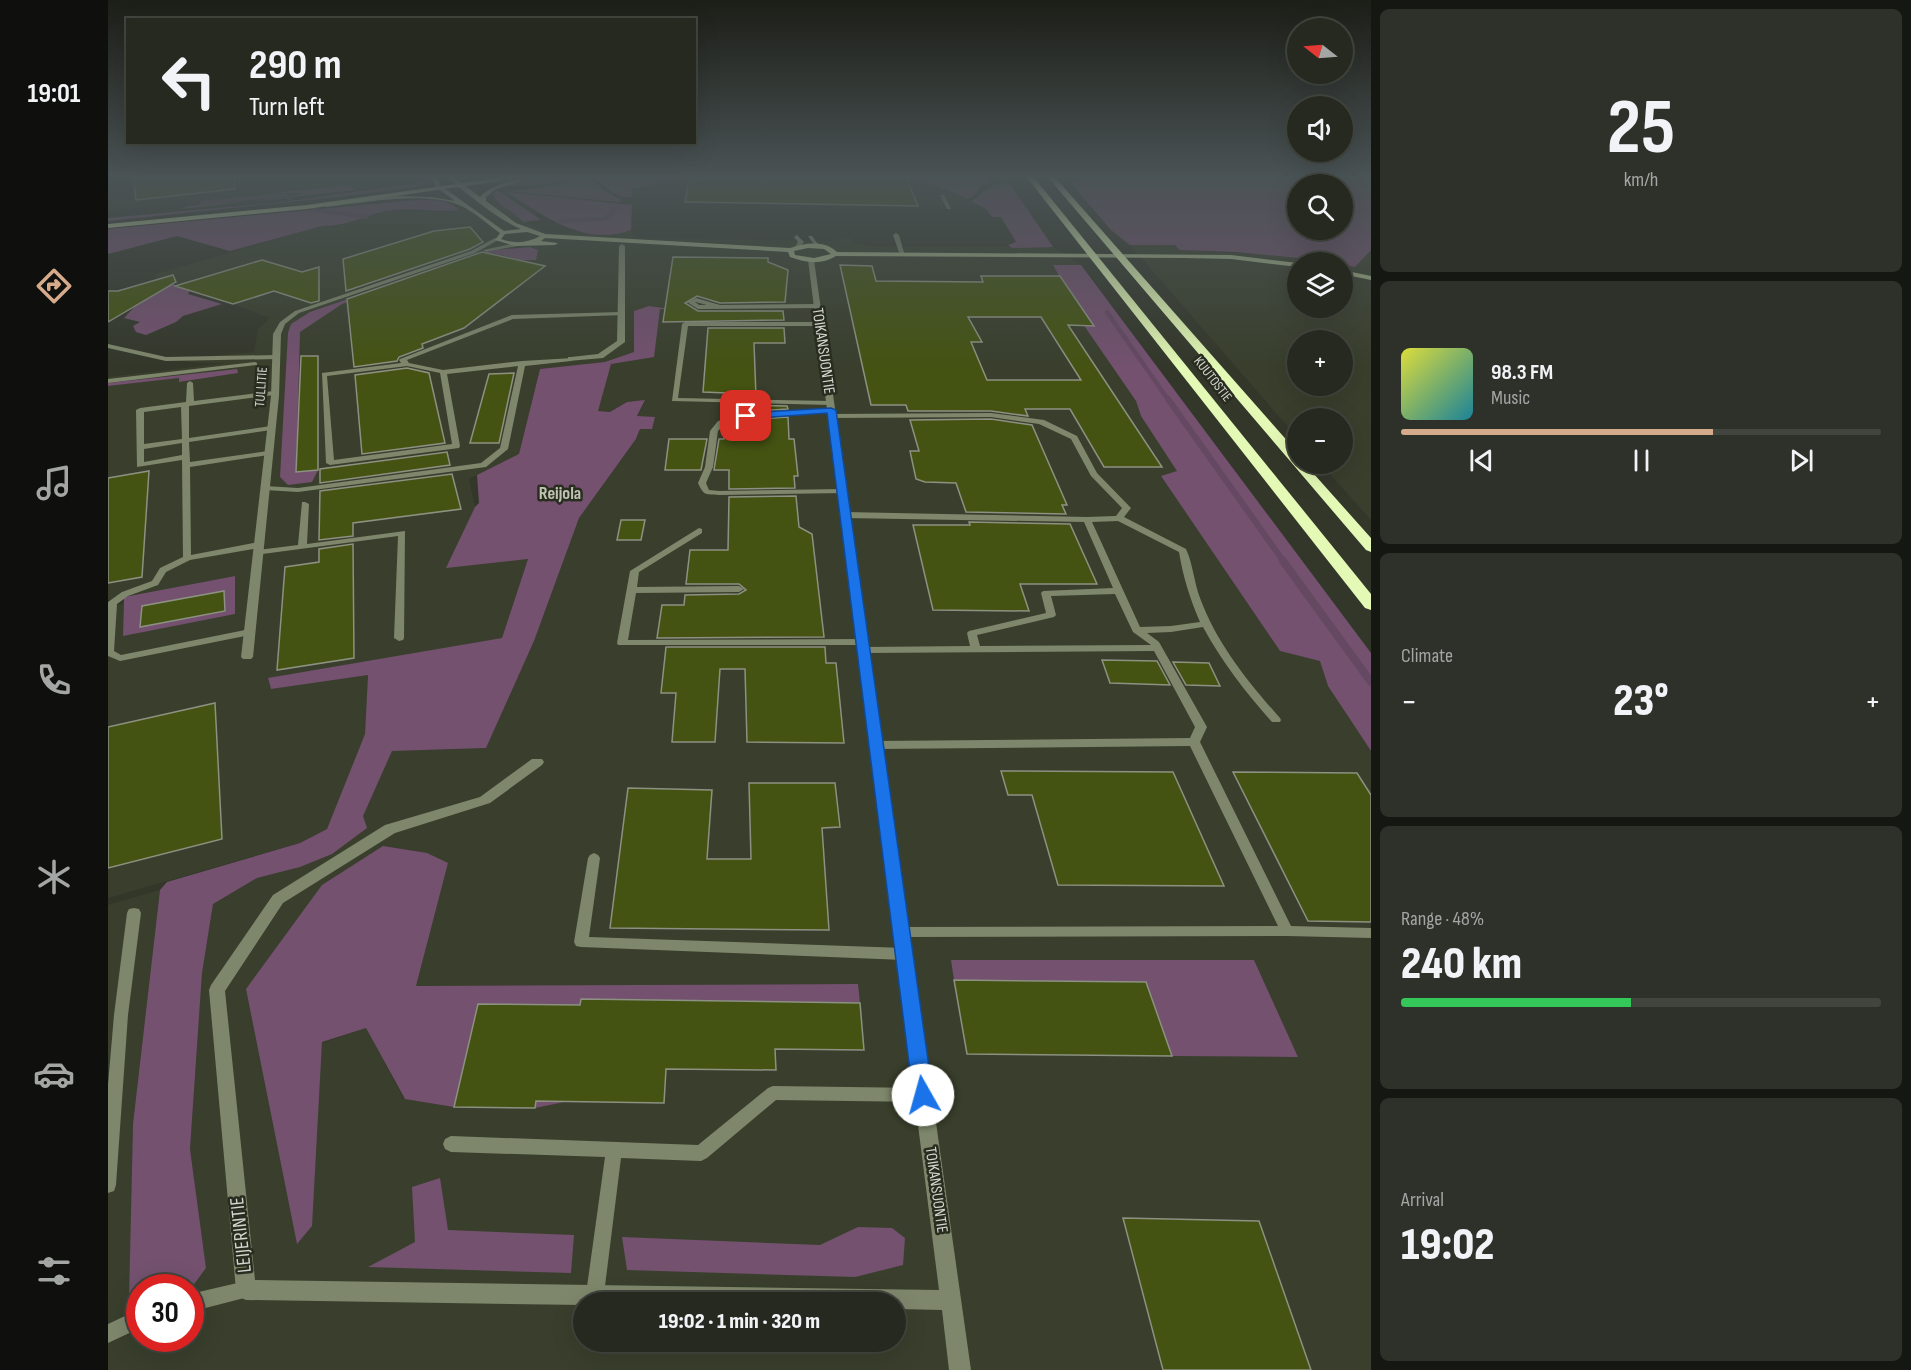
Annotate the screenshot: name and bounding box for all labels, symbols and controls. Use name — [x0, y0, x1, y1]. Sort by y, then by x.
north arrow — [1287, 18, 1353, 84]
map controls — [1287, 18, 1353, 474]
text: 290 m — [249, 40, 342, 91]
icon: left — [150, 42, 228, 120]
text: 19:01 — [28, 78, 80, 110]
text: 25 — [1607, 82, 1675, 175]
text: Turn left — [249, 91, 325, 123]
button: sound — [1287, 96, 1353, 162]
text: km/h — [1624, 168, 1658, 192]
button: search — [1287, 174, 1353, 240]
button: layers — [1287, 252, 1353, 318]
icon: directions — [33, 265, 75, 307]
street label: TOIKANSUONTIE — [808, 307, 838, 395]
button: + — [1287, 330, 1353, 396]
street label: KUUTOSTIE — [1190, 353, 1236, 405]
text: 98.3 FM — [1491, 359, 1553, 386]
street label: TULLITIE — [251, 366, 271, 408]
text: Music — [1491, 386, 1530, 410]
pin — [720, 390, 771, 441]
icon: arrive — [729, 399, 762, 432]
button: − — [1287, 408, 1353, 474]
icon: previous — [1465, 444, 1498, 477]
icon: pause — [1625, 444, 1658, 477]
icon: next — [1785, 444, 1818, 477]
icon: music — [33, 462, 75, 504]
district label: Reijola — [539, 483, 581, 504]
text: Climate — [1401, 644, 1453, 668]
icon: phone — [33, 659, 75, 701]
text: 23° — [1613, 674, 1669, 729]
text: − — [1401, 682, 1417, 722]
text: + — [1865, 682, 1881, 722]
icon: climate — [33, 856, 75, 898]
text: Range · 48% — [1401, 907, 1484, 931]
text: 240 km — [1401, 937, 1522, 992]
icon: car — [33, 1053, 75, 1095]
position arrow — [891, 1063, 955, 1127]
street label: TOIKANSUONTIE — [921, 1146, 951, 1234]
text: Arrival — [1401, 1188, 1444, 1212]
street label: LEIJERINTIE — [225, 1196, 257, 1274]
text: 19:02 — [1401, 1218, 1495, 1273]
icon: filters — [33, 1250, 75, 1292]
speed limit sign: 30 — [126, 1274, 204, 1352]
text: 19:02 · 1 min · 320 m — [659, 1308, 820, 1335]

